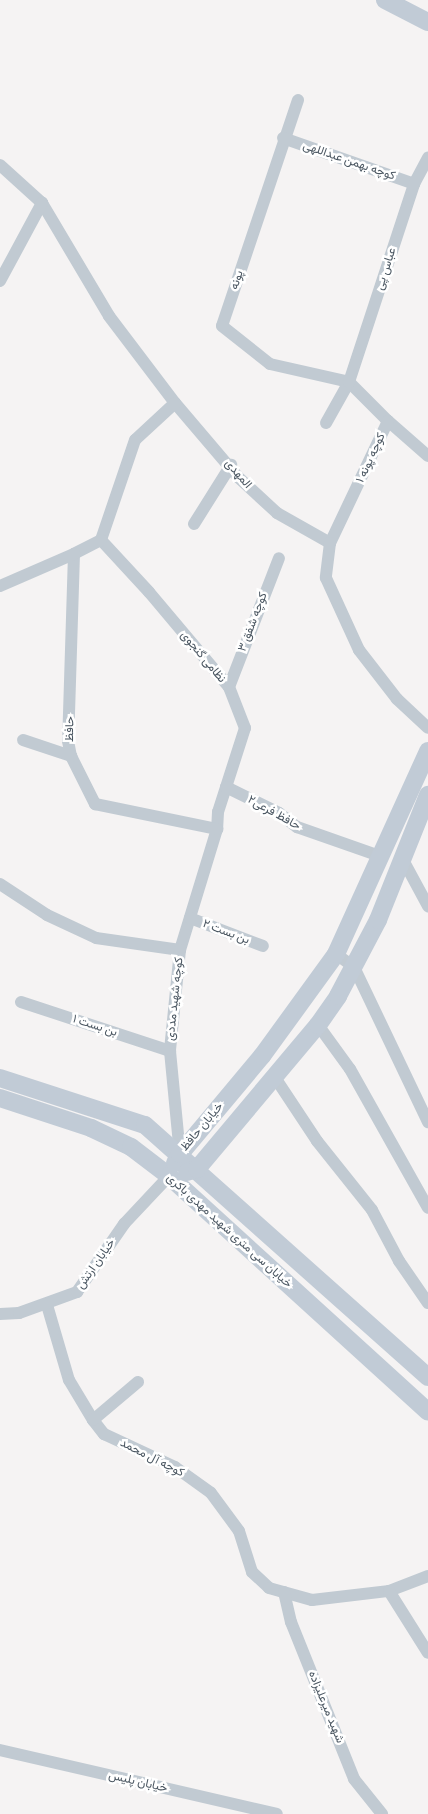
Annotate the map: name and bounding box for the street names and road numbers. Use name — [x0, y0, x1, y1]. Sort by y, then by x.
street label: کوچه بهمن عبداللهی — [301, 138, 397, 184]
street label: عباس پی — [372, 246, 400, 292]
street label: پونه — [227, 269, 247, 291]
street label: کوچه پونه ۱ — [353, 431, 389, 485]
street label: المهدی — [221, 456, 255, 492]
street label: کوچه شفق ۳ — [235, 590, 271, 654]
street label: نظامی گنجوی — [177, 628, 229, 686]
street label: حافظ — [63, 716, 77, 742]
street label: حافظ فرعی۲ — [245, 793, 303, 833]
street label: بن بست ۲ — [201, 917, 251, 947]
street label: کوچه شهید مددی — [163, 957, 187, 1041]
street label: بن بست ۱ — [71, 1012, 119, 1040]
street label: خیابان حافظ — [178, 1100, 226, 1154]
street label: خیابان سی متری شهید مهدی باکری — [163, 1171, 295, 1291]
street label: خیابان ارتش — [74, 1236, 118, 1292]
street label: کوچه آل محمد — [118, 1436, 186, 1480]
street label: شهید میرعلیزاده — [305, 1669, 347, 1745]
street label: خیابان پلیس — [107, 1768, 169, 1796]

